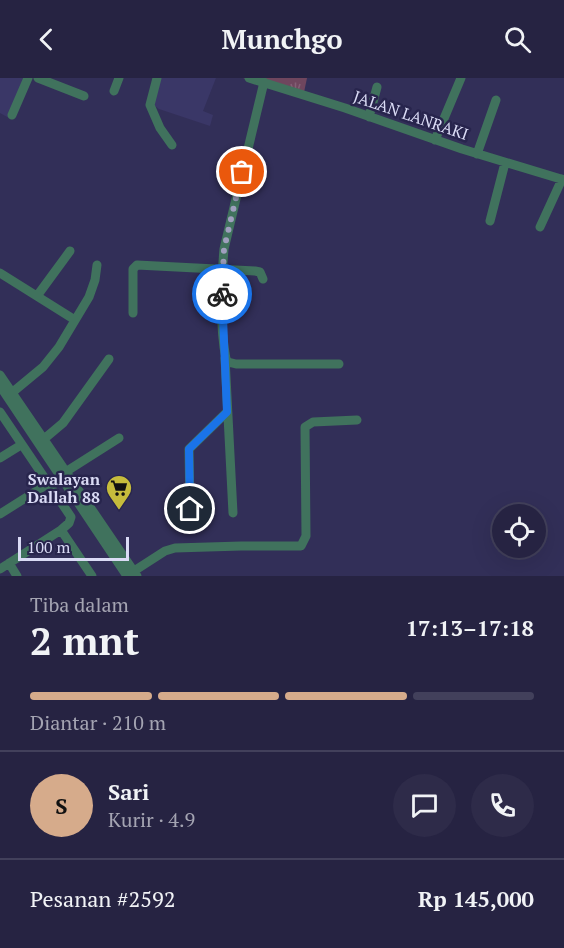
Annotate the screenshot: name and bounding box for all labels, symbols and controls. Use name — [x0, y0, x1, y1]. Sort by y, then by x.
text: Munchgo — [222, 21, 342, 57]
icon: back — [30, 23, 63, 56]
icon: search — [501, 23, 534, 56]
street label: JALAN LANRAKI — [351, 85, 471, 145]
pin — [216, 146, 267, 197]
icon: bag — [225, 155, 258, 188]
courier — [192, 264, 252, 324]
icon: bike — [206, 278, 239, 311]
place label: Swalayan Dallah 88 — [27, 468, 101, 508]
supermarket icon: Swalayan Dallah 88 — [104, 473, 134, 511]
pin — [164, 483, 215, 534]
icon: home — [173, 492, 206, 525]
map controls — [492, 504, 546, 558]
button: locate — [492, 504, 546, 558]
scale bar — [18, 534, 129, 562]
text: 100 m — [27, 536, 70, 558]
text: Tiba dalam — [30, 591, 129, 618]
text: 17:13–17:18 — [406, 613, 534, 642]
text: 2 mnt — [30, 614, 139, 666]
text: Diantar · 210 m — [30, 709, 166, 736]
button: chat — [393, 774, 456, 837]
button: phone — [471, 774, 534, 837]
text: Sari — [108, 777, 149, 806]
text: S — [55, 791, 68, 820]
text: Kurir · 4.9 — [108, 806, 195, 833]
text: Pesanan #2592 — [30, 884, 175, 913]
text: Rp 145,000 — [418, 884, 534, 913]

